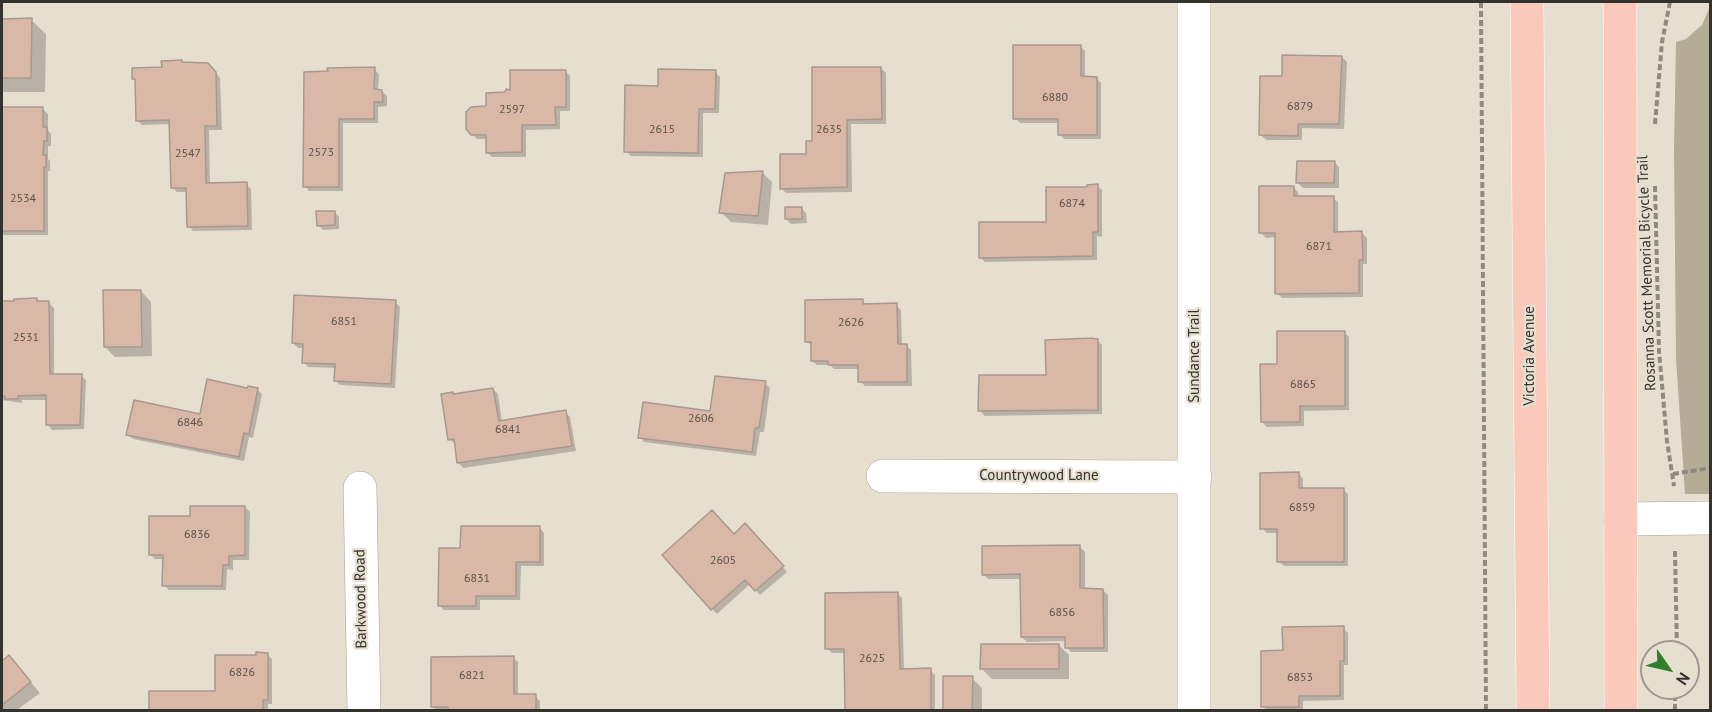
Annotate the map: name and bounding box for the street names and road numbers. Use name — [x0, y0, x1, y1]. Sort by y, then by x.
street label: Rosanna Scott Memorial Bicycle Trail — [1634, 155, 1660, 391]
street label: Victoria Avenue — [1521, 306, 1539, 406]
street label: Sundance Trail — [1186, 309, 1204, 403]
street label: Countrywood Lane — [979, 467, 1099, 485]
street label: Barkwood Road — [351, 549, 371, 649]

